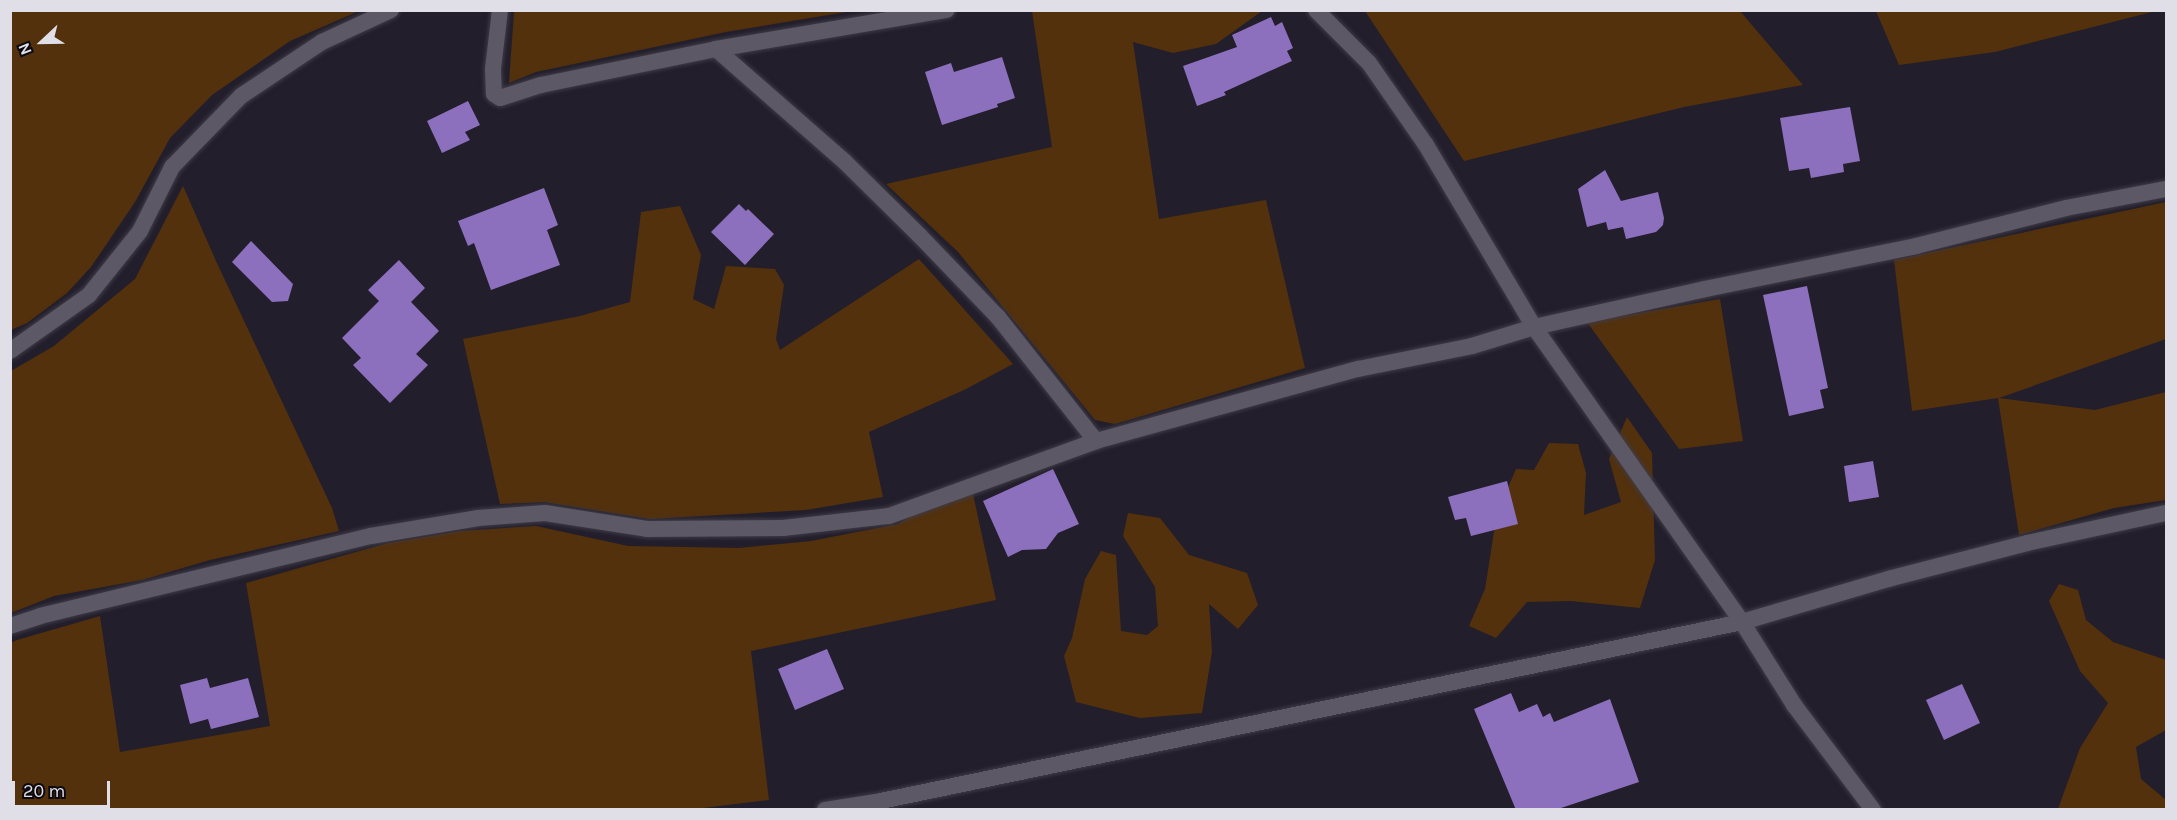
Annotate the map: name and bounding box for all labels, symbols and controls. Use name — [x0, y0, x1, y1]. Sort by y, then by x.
north arrow — [12, 12, 72, 72]
text: N — [14, 40, 36, 58]
scale bar — [15, 769, 112, 807]
text: 20 m — [23, 780, 65, 802]

